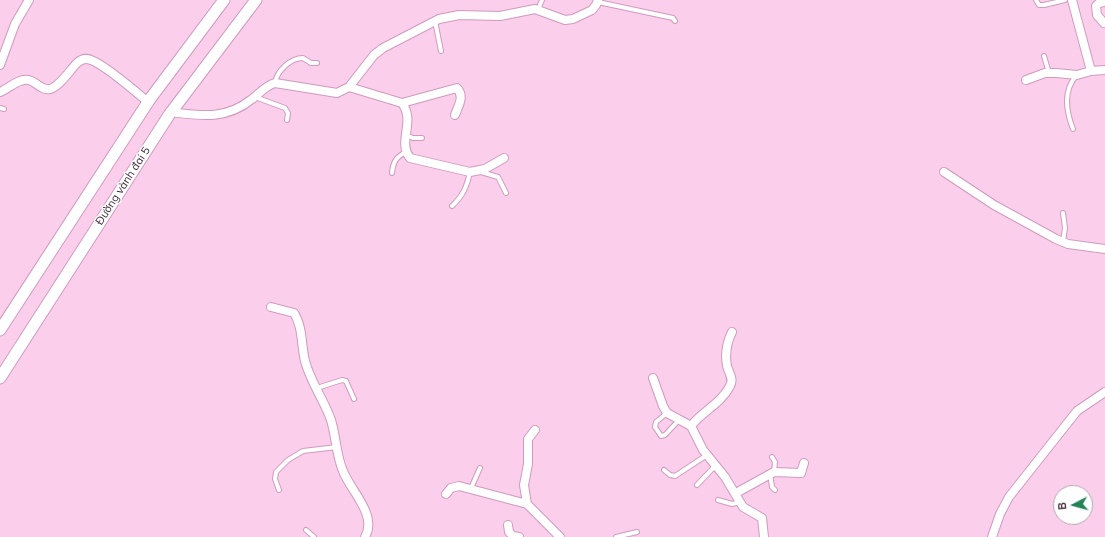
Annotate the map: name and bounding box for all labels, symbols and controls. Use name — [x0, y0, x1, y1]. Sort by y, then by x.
street label: Đường vành đai 5 — [93, 145, 153, 227]
north arrow — [1053, 485, 1093, 525]
text: B — [1055, 502, 1069, 511]

